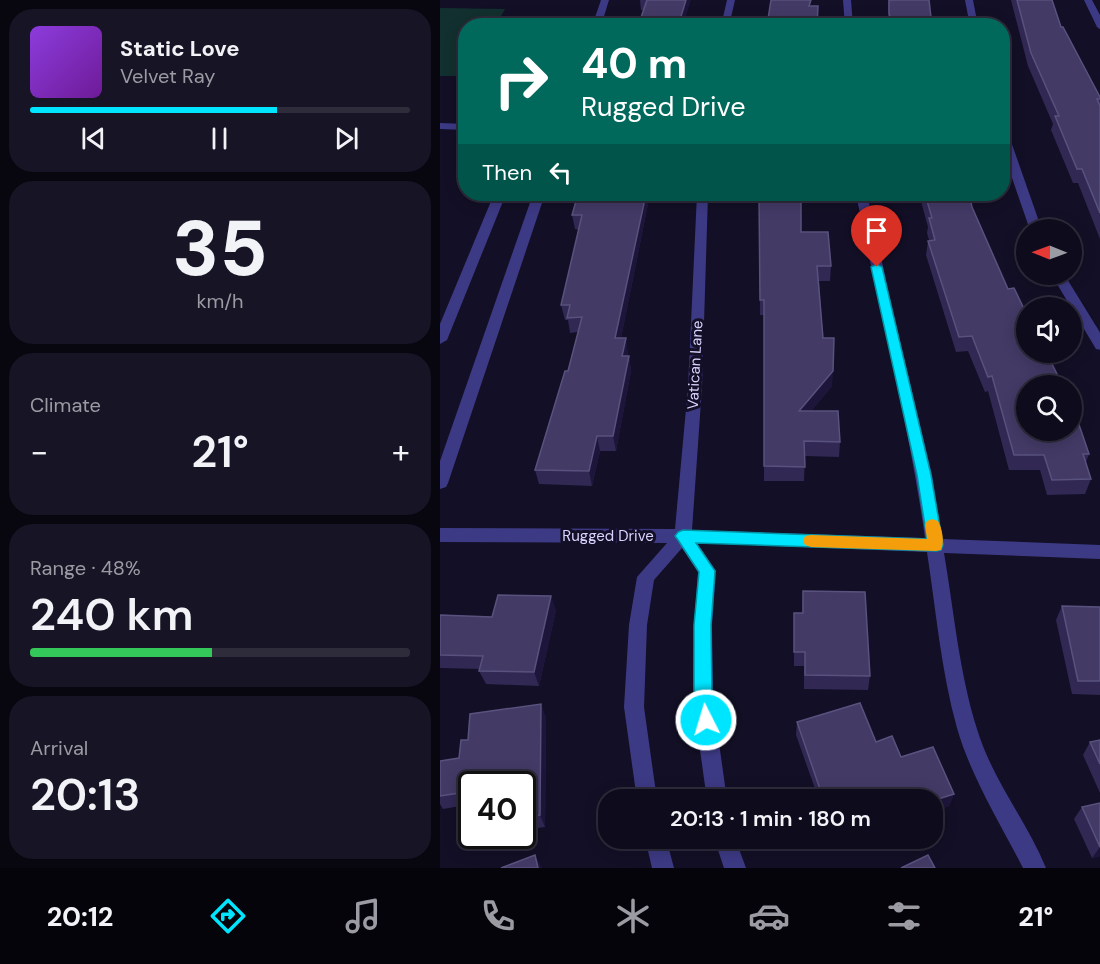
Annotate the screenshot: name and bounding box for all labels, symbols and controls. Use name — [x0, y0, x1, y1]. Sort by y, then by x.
text: Static Love — [120, 34, 240, 63]
text: 40 m — [581, 36, 687, 91]
icon: right — [482, 42, 560, 120]
text: Velvet Ray — [120, 63, 215, 89]
text: Rugged Drive — [581, 89, 745, 124]
icon: previous — [77, 122, 110, 155]
icon: pause — [203, 122, 236, 155]
icon: next — [330, 122, 363, 155]
icon: left — [544, 156, 577, 189]
text: Then — [482, 158, 532, 187]
text: 35 — [172, 198, 268, 299]
pin — [851, 205, 902, 267]
icon: arrive — [860, 214, 893, 247]
north arrow — [1016, 219, 1082, 285]
map controls — [1016, 219, 1082, 441]
text: km/h — [196, 288, 244, 314]
button: sound — [1016, 297, 1082, 363]
street label: Vatican Lane — [683, 320, 707, 410]
button: search — [1016, 375, 1082, 441]
text: Climate — [30, 392, 101, 418]
text: 21° — [191, 422, 249, 481]
text: − — [30, 430, 48, 473]
text: + — [392, 430, 410, 473]
street label: Rugged Drive — [562, 526, 654, 546]
text: Range · 48% — [30, 555, 141, 581]
text: 240 km — [30, 585, 193, 644]
position arrow — [674, 688, 738, 752]
text: Arrival — [30, 735, 88, 761]
text: 20:13 — [30, 765, 140, 824]
speed limit sign: 40 — [458, 771, 536, 849]
text: 20:13 · 1 min · 180 m — [670, 804, 871, 833]
icon: directions — [207, 895, 249, 937]
icon: music — [342, 895, 384, 937]
icon: phone — [477, 895, 519, 937]
icon: climate — [612, 895, 654, 937]
icon: car — [748, 895, 790, 937]
icon: filters — [883, 895, 925, 937]
text: 20:12 — [47, 899, 113, 934]
text: 21° — [1018, 899, 1053, 934]

